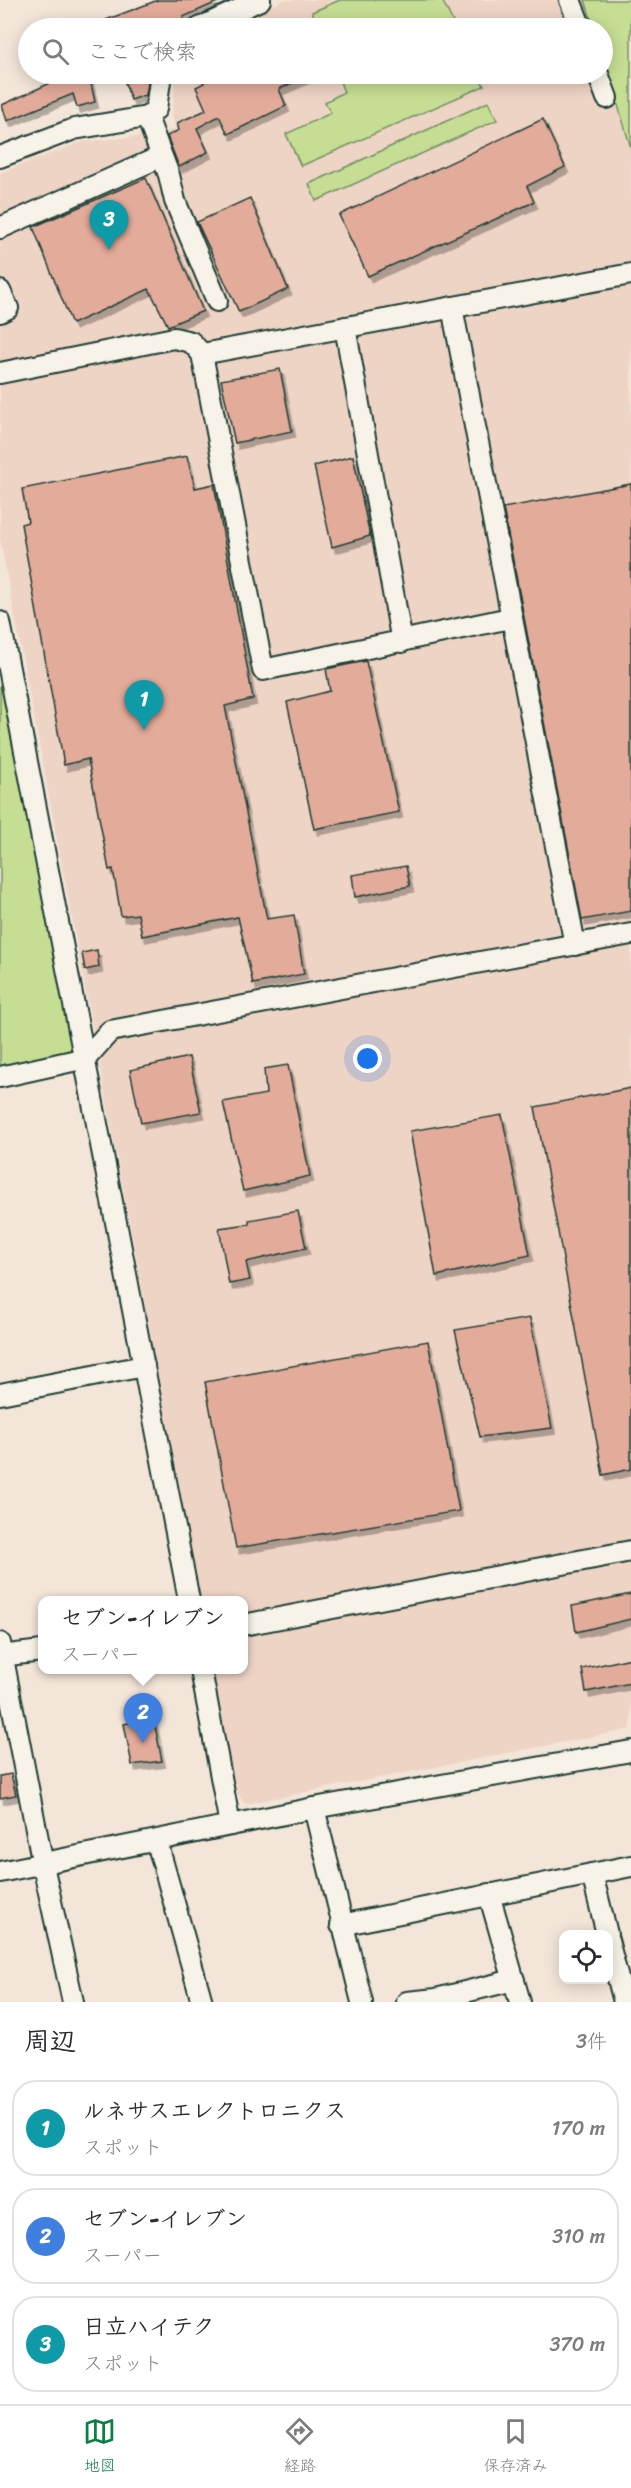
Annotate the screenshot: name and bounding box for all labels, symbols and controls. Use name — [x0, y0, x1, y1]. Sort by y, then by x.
search box — [18, 18, 613, 84]
text: ここで検索 — [87, 32, 197, 71]
icon: search — [39, 35, 72, 68]
pin: 3 — [90, 200, 128, 250]
pin: 1 — [124, 680, 164, 730]
your location — [353, 1044, 382, 1073]
popup — [38, 1596, 248, 1674]
text: セブン-イレブン — [61, 1598, 225, 1637]
text: スーパー — [61, 1637, 140, 1672]
pin: 2 — [124, 1694, 162, 1743]
map controls — [559, 1930, 613, 1984]
button: locate — [559, 1930, 613, 1984]
text: 周辺 — [24, 2018, 76, 2064]
text: 3件 — [576, 2024, 607, 2059]
text: ルネサスエレクトロニクス — [83, 2091, 346, 2130]
text: 1 — [41, 2111, 50, 2146]
text: 170 m — [552, 2111, 605, 2146]
text: スポット — [83, 2130, 163, 2165]
text: セブン-イレブン — [83, 2199, 247, 2238]
text: 2 — [40, 2219, 51, 2254]
text: 310 m — [552, 2219, 605, 2254]
text: スーパー — [83, 2238, 162, 2273]
text: 日立ハイテク — [83, 2307, 215, 2346]
text: 3 — [40, 2327, 51, 2362]
text: 370 m — [549, 2327, 605, 2362]
text: スポット — [83, 2346, 163, 2381]
tab: 地図 — [83, 2415, 116, 2480]
tab: 経路 — [283, 2415, 316, 2480]
tab: 保存済み — [483, 2415, 547, 2480]

